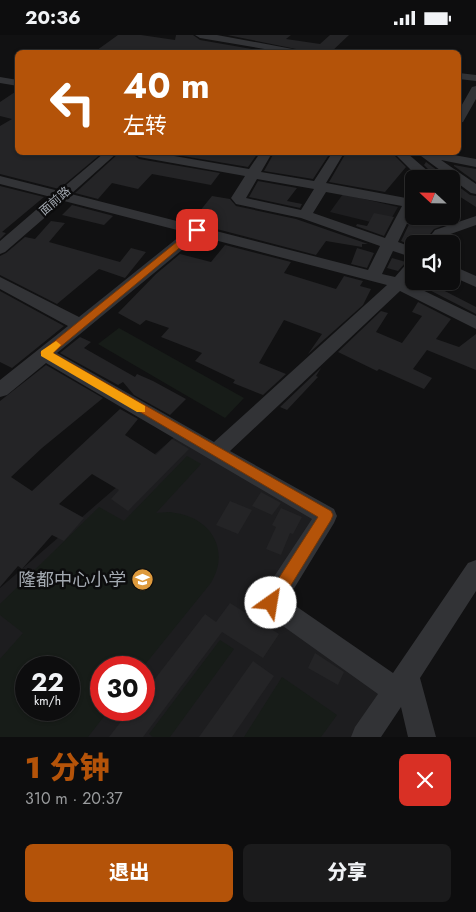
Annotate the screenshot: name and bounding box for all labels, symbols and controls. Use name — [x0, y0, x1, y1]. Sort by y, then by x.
text: 20:36 — [25, 4, 81, 31]
text: 40 m — [123, 61, 210, 111]
icon: left — [40, 70, 105, 135]
text: 左转 — [123, 109, 167, 141]
north arrow — [405, 170, 460, 225]
map controls — [405, 170, 460, 290]
street label: 面前路 — [36, 182, 74, 220]
pin — [176, 209, 218, 251]
icon: arrive — [183, 216, 211, 244]
button: sound — [405, 235, 460, 290]
place label: 隆都中心小学 — [18, 567, 126, 593]
school or university icon: 隆都中心小学 — [130, 568, 154, 592]
position arrow — [244, 576, 296, 628]
speed limit sign: 30 — [90, 656, 155, 721]
text: 22 — [31, 664, 64, 700]
text: km/h — [34, 692, 61, 710]
text: 1 分钟 — [25, 746, 110, 789]
button: close — [399, 754, 451, 806]
text: 310 m · 20:37 — [25, 787, 123, 810]
button: 退出 — [25, 844, 233, 902]
button: 分享 — [243, 844, 451, 902]

